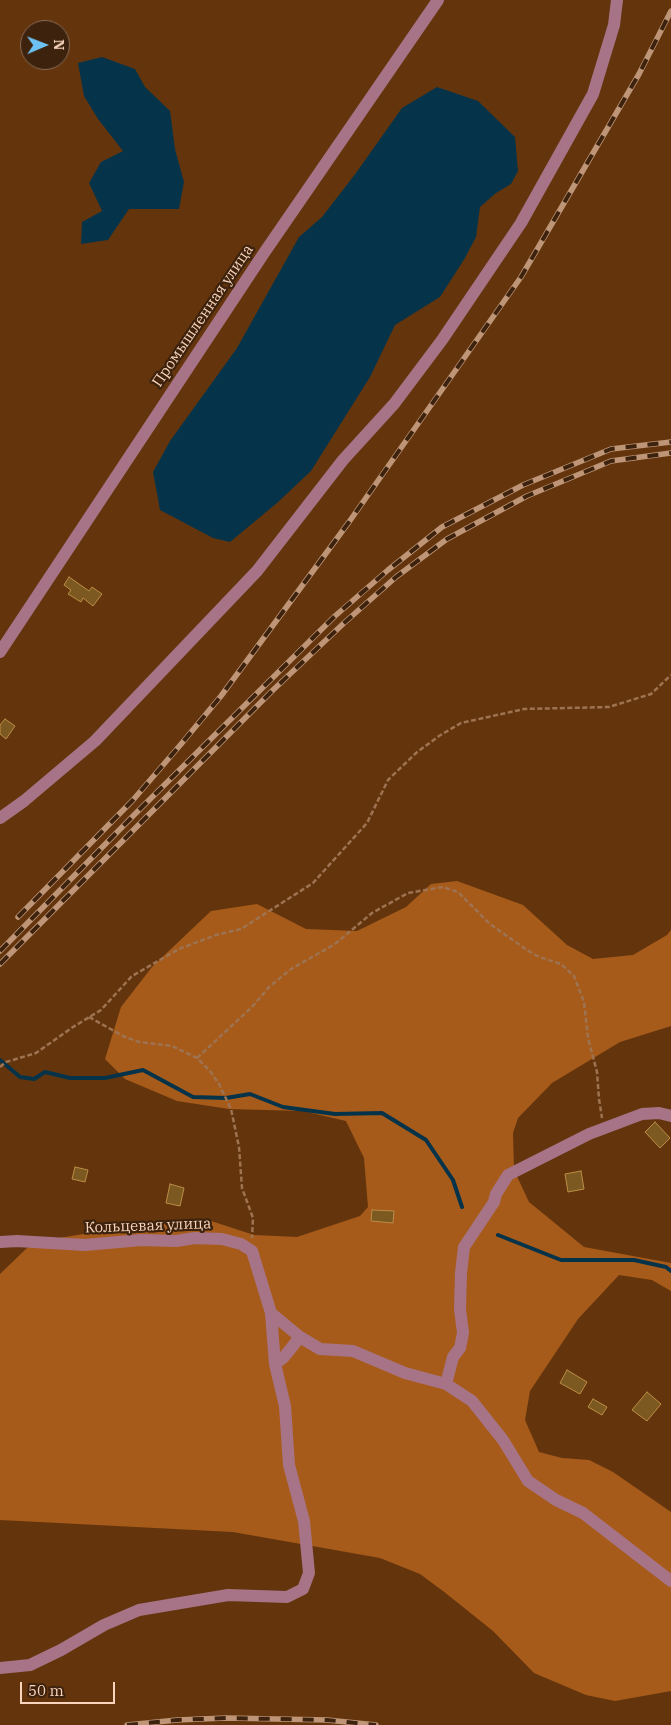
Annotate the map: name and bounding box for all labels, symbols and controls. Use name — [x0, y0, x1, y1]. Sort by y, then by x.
north arrow — [20, 20, 70, 70]
text: N — [50, 39, 68, 50]
street label: Промышленная улица — [149, 241, 257, 391]
street label: Кольцевая улица — [84, 1215, 212, 1237]
scale bar — [22, 1672, 118, 1704]
text: 50 m — [28, 1681, 64, 1700]

